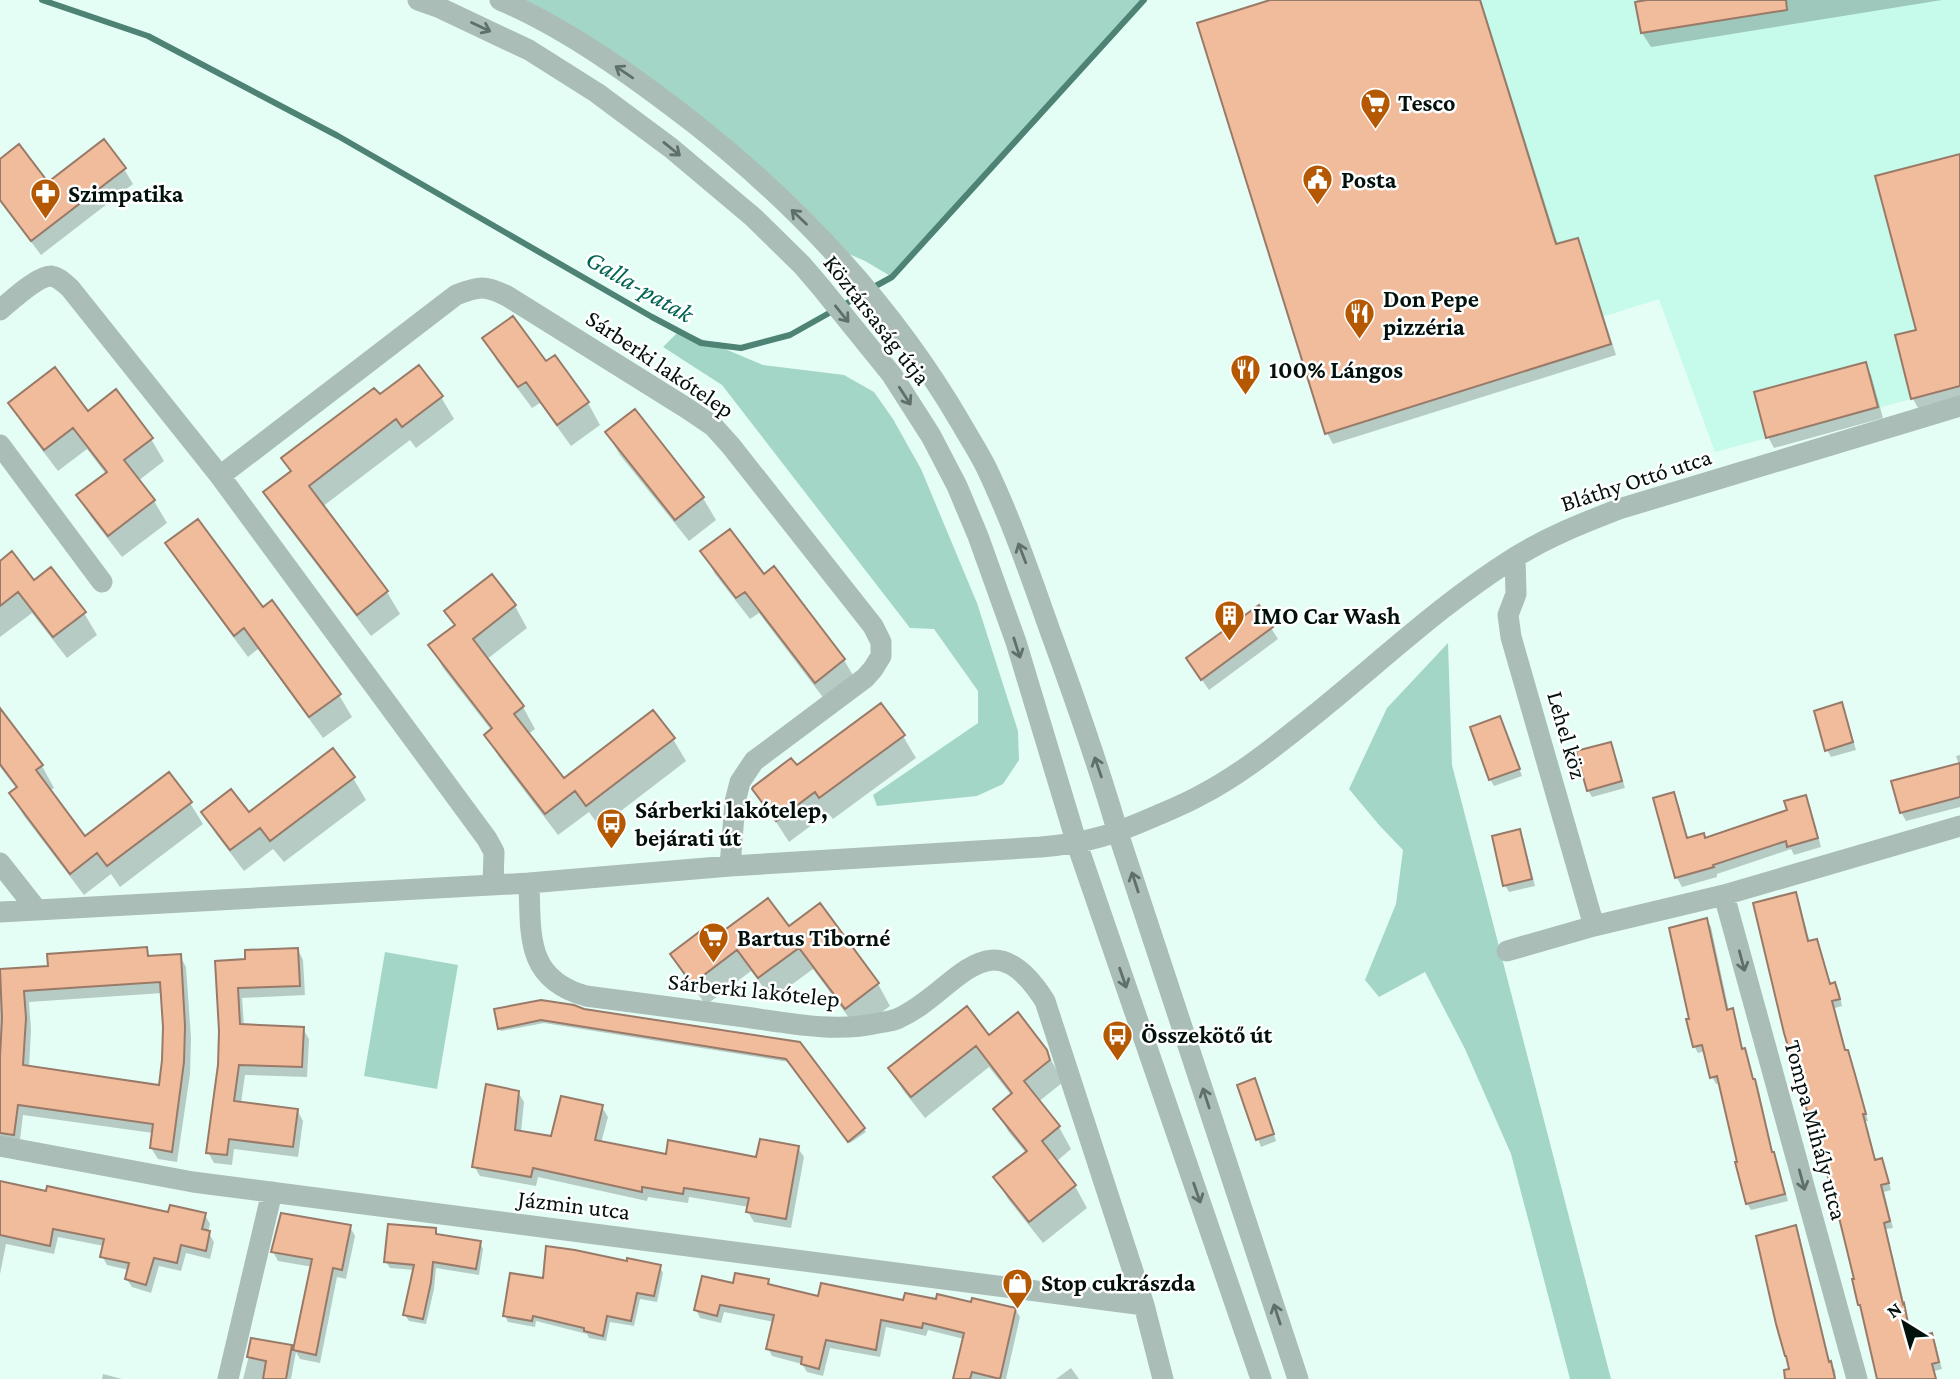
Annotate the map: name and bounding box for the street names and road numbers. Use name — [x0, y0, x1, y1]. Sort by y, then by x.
street label: Köztársaság útja — [818, 249, 937, 390]
street label: Sárberki lakótelep — [581, 304, 739, 423]
street label: Bláthy Ottó utca — [1557, 442, 1715, 517]
street label: Lehel köz — [1542, 688, 1593, 782]
street label: Sárberki lakótelep — [667, 967, 841, 1012]
street label: Tompa Mihály utca — [1779, 1037, 1853, 1223]
street label: Jázmin utca — [514, 1184, 632, 1225]

